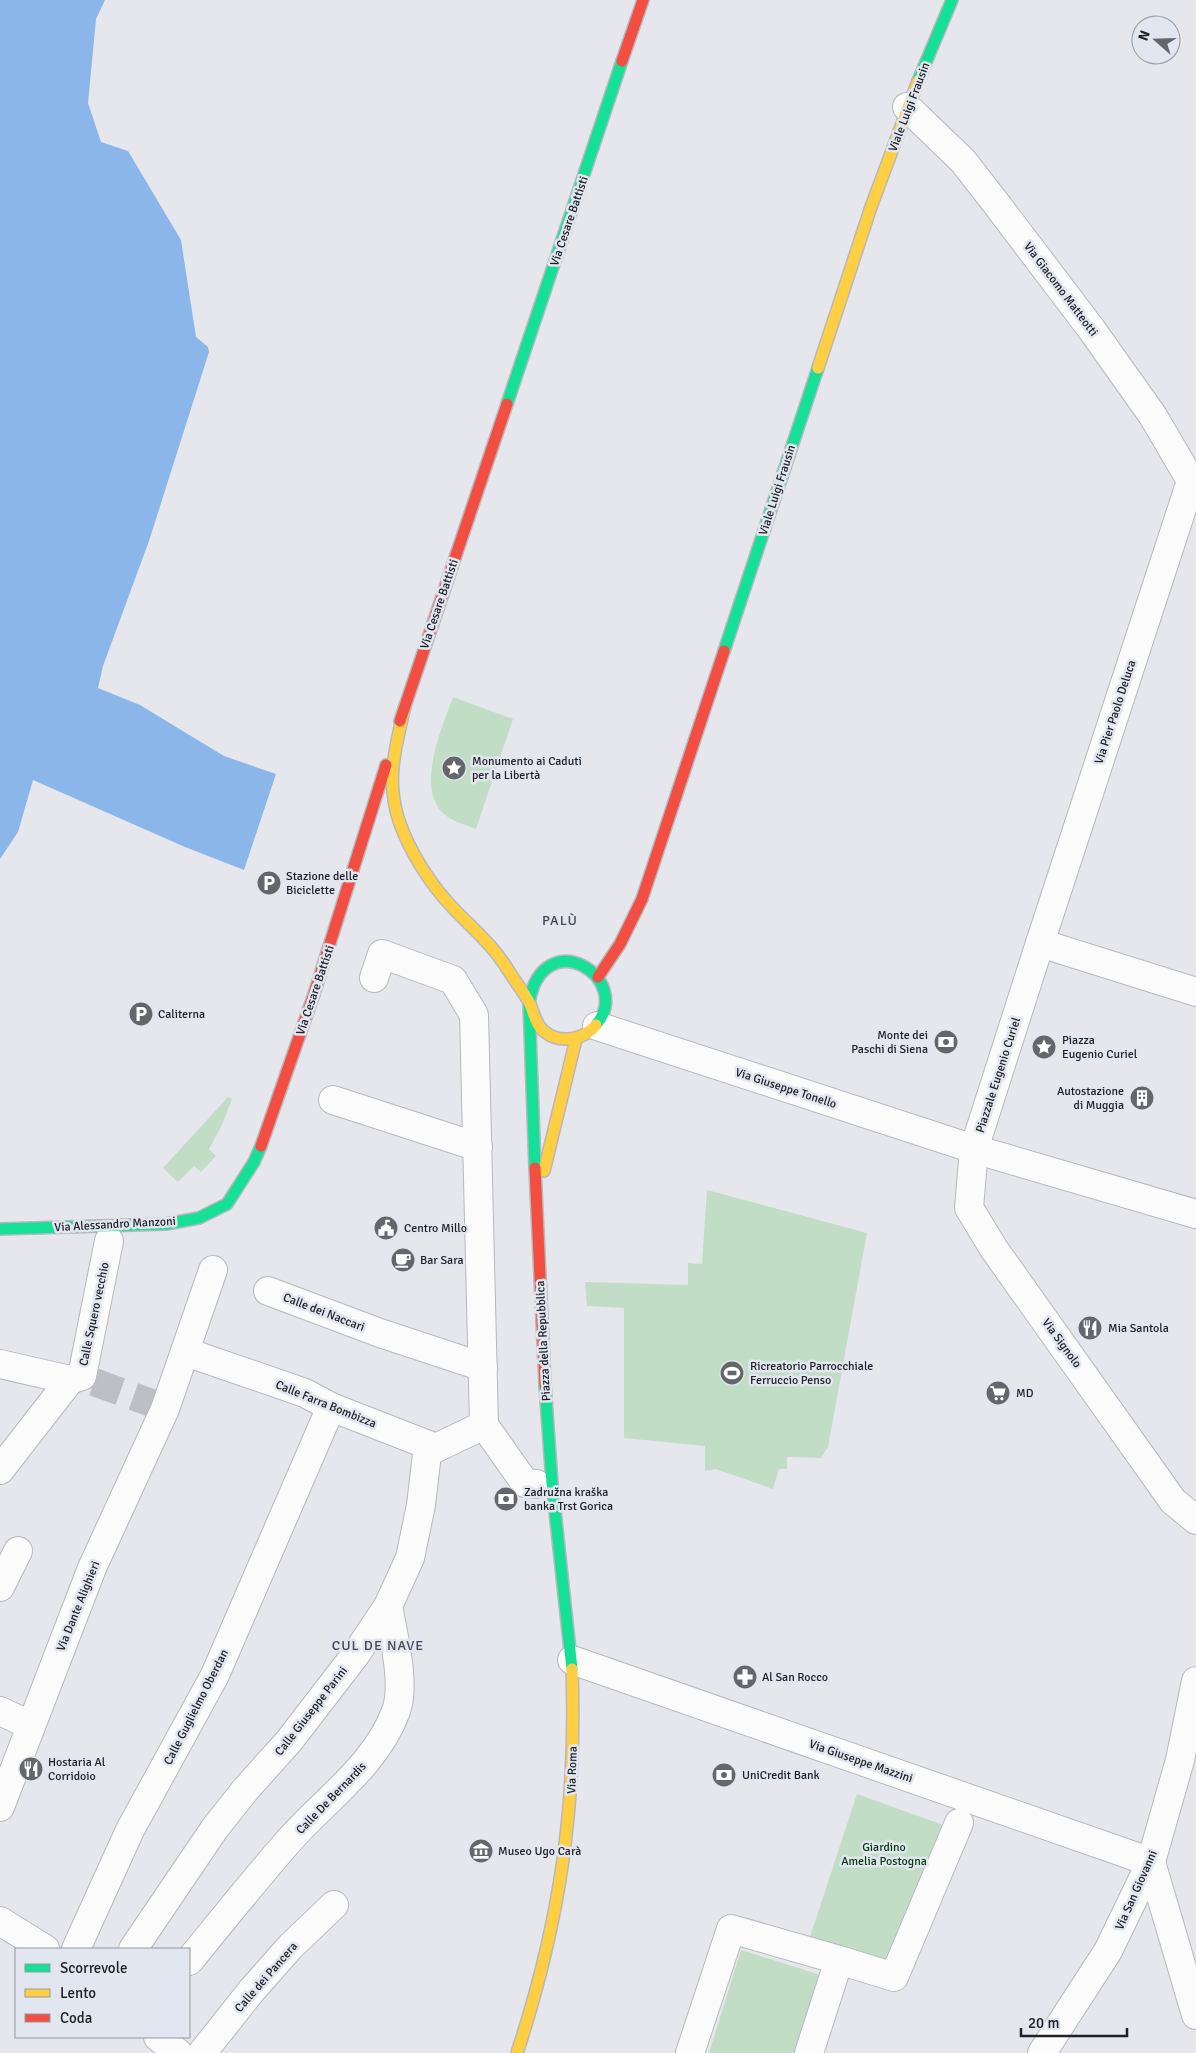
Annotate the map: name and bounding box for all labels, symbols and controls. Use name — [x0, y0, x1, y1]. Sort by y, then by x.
north arrow — [1131, 15, 1181, 65]
text: N — [1135, 28, 1154, 43]
street label: Viale Luigi Frausin — [886, 60, 933, 154]
street label: Via Cesare Battisti — [547, 174, 592, 268]
street label: Via Giacomo Matteotti — [1020, 239, 1101, 339]
street label: Viale Luigi Frausin — [756, 443, 799, 537]
street label: Via Cesare Battisti — [417, 557, 462, 651]
street label: Via Pier Paolo Deluca — [1092, 658, 1139, 766]
place label: Monumento ai Caduti per la Libertà — [472, 754, 582, 783]
place icon: Monumento ai Caduti per la Libertà — [441, 755, 467, 781]
place label: Stazione delle Biciclette — [286, 869, 358, 898]
parking icon: Stazione delle Biciclette — [256, 870, 282, 896]
district label: PALÙ — [542, 912, 578, 929]
street label: Via Cesare Battisti — [293, 943, 338, 1037]
parking icon: Caliterna — [128, 1001, 154, 1027]
place label: Caliterna — [158, 1007, 205, 1022]
street label: Piazzale Eugenio Curiel — [973, 1015, 1024, 1135]
place label: Monte dei Paschi di Siena — [851, 1028, 928, 1057]
bank icon: Monte dei Paschi di Siena — [933, 1029, 959, 1055]
place label: Piazza Eugenio Curiel — [1062, 1033, 1138, 1062]
place icon: Piazza Eugenio Curiel — [1031, 1034, 1057, 1060]
street label: Via Giuseppe Tonello — [733, 1065, 838, 1112]
place label: Autostazione di Muggia — [1057, 1084, 1124, 1113]
building icon: Autostazione di Muggia — [1129, 1085, 1155, 1111]
street label: Via Alessandro Manzoni — [54, 1214, 176, 1235]
public building icon: Centro Millo — [373, 1215, 399, 1241]
place label: Centro Millo — [404, 1221, 467, 1236]
cafe icon: Bar Sara — [390, 1247, 416, 1273]
place label: Bar Sara — [420, 1253, 464, 1268]
street label: Calle Squero vecchio — [76, 1261, 113, 1367]
street label: Piazza della Repubblica — [533, 1280, 554, 1402]
street label: Calle dei Naccari — [281, 1290, 367, 1335]
restaurant icon: Mia Santola — [1077, 1315, 1103, 1341]
street label: Via Signolo — [1039, 1316, 1085, 1371]
place label: Mia Santola — [1108, 1321, 1169, 1336]
place label: Ricreatorio Parrocchiale Ferruccio Penso — [750, 1359, 873, 1388]
sports icon: Ricreatorio Parrocchiale Ferruccio Penso — [719, 1360, 745, 1386]
street label: Calle Farra Bombizza — [273, 1377, 378, 1432]
supermarket icon: MD — [985, 1380, 1011, 1406]
place label: MD — [1016, 1386, 1034, 1401]
place label: Zadružna kraška banka Trst Gorica — [524, 1485, 613, 1514]
bank icon: Zadružna kraška banka Trst Gorica — [493, 1486, 519, 1512]
street label: Via Dante Alighieri — [54, 1559, 103, 1653]
district label: CUL DE NAVE — [332, 1637, 424, 1654]
street label: Calle Guglielmo Oberdan — [161, 1647, 232, 1767]
street label: Calle Giuseppe Parini — [272, 1664, 351, 1759]
pharmacy icon: Al San Rocco — [732, 1664, 758, 1690]
place label: Al San Rocco — [762, 1670, 828, 1685]
street label: Via Giuseppe Mazzini — [807, 1737, 915, 1786]
street label: Via Roma — [564, 1746, 581, 1794]
place label: Hostaria Al Corridoio — [48, 1755, 106, 1784]
restaurant icon: Hostaria Al Corridoio — [18, 1756, 44, 1782]
street label: Calle De Bernardis — [293, 1759, 370, 1838]
bank icon: UniCredit Bank — [711, 1762, 737, 1788]
place label: UniCredit Bank — [742, 1768, 820, 1783]
museum icon: Museo Ugo Carà — [468, 1838, 494, 1864]
park label: Giardino Amelia Postogna — [841, 1840, 927, 1869]
place label: Museo Ugo Carà — [498, 1844, 581, 1859]
street label: Via San Giovanni — [1112, 1848, 1161, 1932]
street label: Calle dei Pancera — [232, 1939, 301, 2016]
legend — [15, 1948, 190, 2038]
text: Scorrevole — [60, 1959, 127, 1977]
text: Lento — [60, 1984, 96, 2002]
scale bar — [1021, 2006, 1127, 2038]
text: Coda — [60, 2009, 92, 2027]
text: 20 m — [1028, 2014, 1059, 2032]

